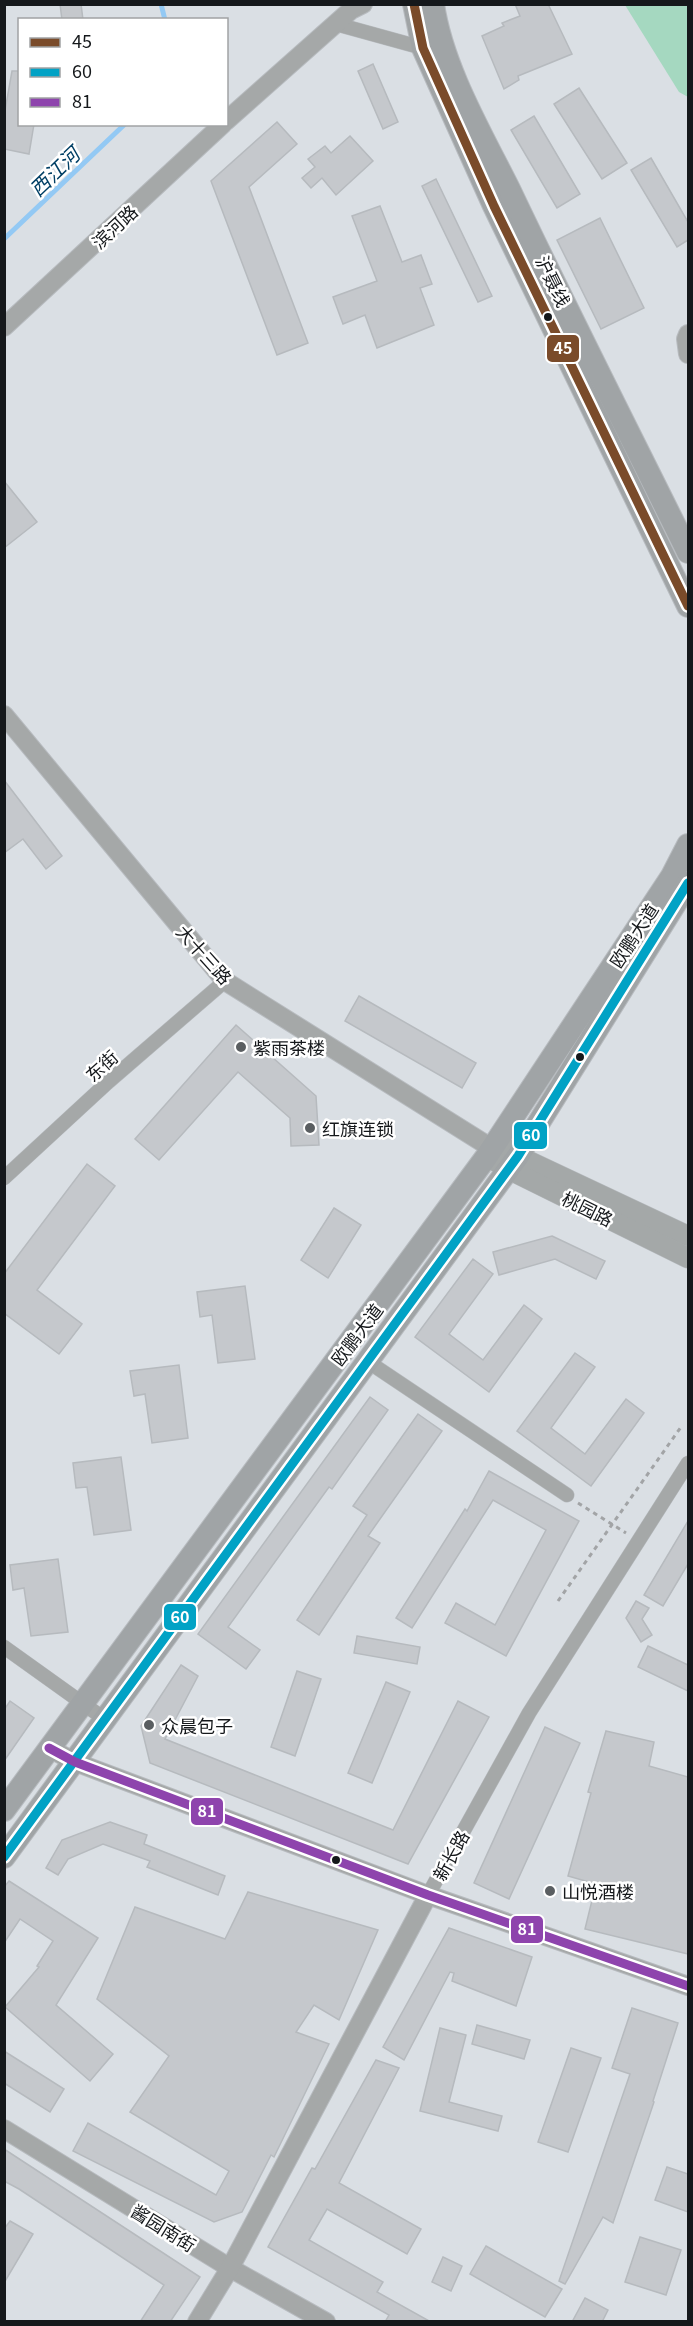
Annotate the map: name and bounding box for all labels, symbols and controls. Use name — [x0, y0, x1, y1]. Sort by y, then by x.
legend — [18, 18, 228, 126]
text: 45 — [72, 27, 92, 53]
text: 60 — [72, 57, 92, 83]
text: 81 — [72, 87, 92, 113]
water label: 西江河 — [22, 137, 89, 202]
street label: 滨河路 — [85, 198, 143, 254]
street label: 沪聂线 — [530, 251, 578, 311]
unlabelled marker — [542, 311, 554, 323]
line badge: 45 — [546, 334, 580, 363]
text: 45 — [554, 335, 572, 359]
street label: 欧鹏大道 — [602, 898, 664, 972]
street label: 大十三路 — [171, 919, 239, 989]
place label: 紫雨茶楼 — [253, 1034, 325, 1060]
marker: 紫雨茶楼 — [234, 1040, 248, 1054]
street label: 东街 — [79, 1043, 123, 1087]
unlabelled marker — [574, 1051, 586, 1063]
place label: 红旗连锁 — [322, 1115, 394, 1141]
marker: 红旗连锁 — [303, 1121, 317, 1135]
line badge: 60 — [513, 1121, 548, 1150]
text: 60 — [522, 1122, 540, 1146]
street label: 桃园路 — [558, 1184, 618, 1232]
street label: 欧鹏大道 — [324, 1297, 388, 1371]
line badge: 60 — [163, 1603, 197, 1631]
text: 60 — [171, 1604, 189, 1628]
place label: 众晨包子 — [161, 1712, 233, 1738]
marker: 众晨包子 — [142, 1718, 156, 1732]
line badge: 81 — [190, 1797, 224, 1826]
text: 81 — [198, 1798, 216, 1822]
street label: 新长路 — [426, 1825, 474, 1885]
unlabelled marker — [330, 1854, 342, 1866]
place label: 山悦酒楼 — [562, 1878, 634, 1904]
marker: 山悦酒楼 — [543, 1884, 557, 1898]
line badge: 81 — [510, 1915, 544, 1944]
text: 81 — [518, 1916, 536, 1940]
street label: 酱园南街 — [127, 2197, 201, 2257]

